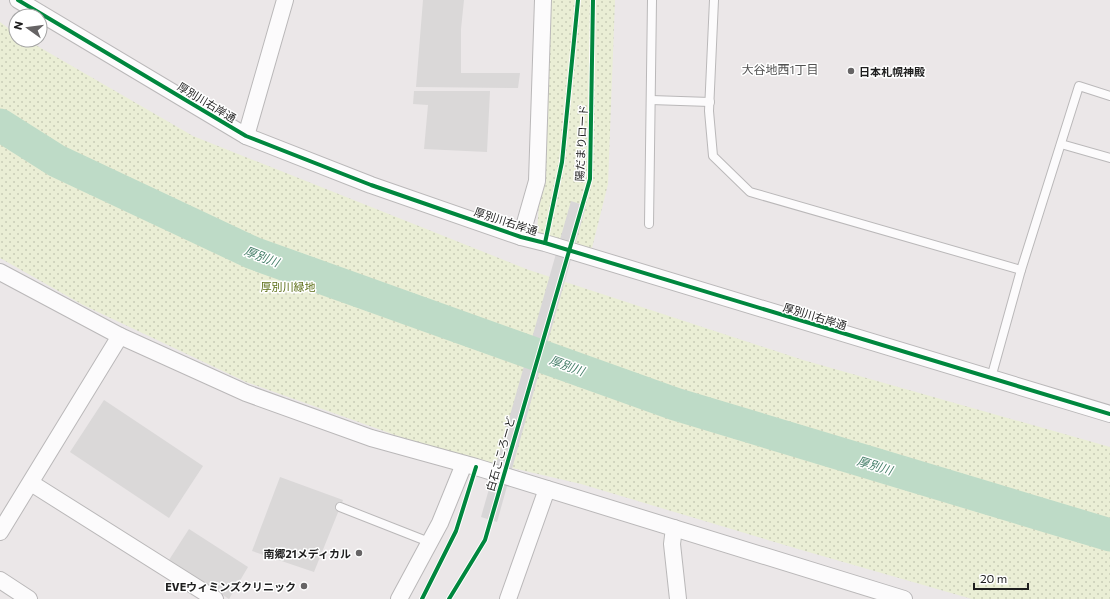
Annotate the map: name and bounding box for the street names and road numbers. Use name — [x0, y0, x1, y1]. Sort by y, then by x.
street label: 厚別川右岸通 — [175, 79, 239, 125]
street label: 陽だまりロード — [572, 104, 590, 182]
street label: 厚別川右岸通 — [473, 205, 539, 237]
street label: 厚別川右岸通 — [782, 300, 848, 332]
street label: 白石こころーど — [483, 415, 517, 493]

